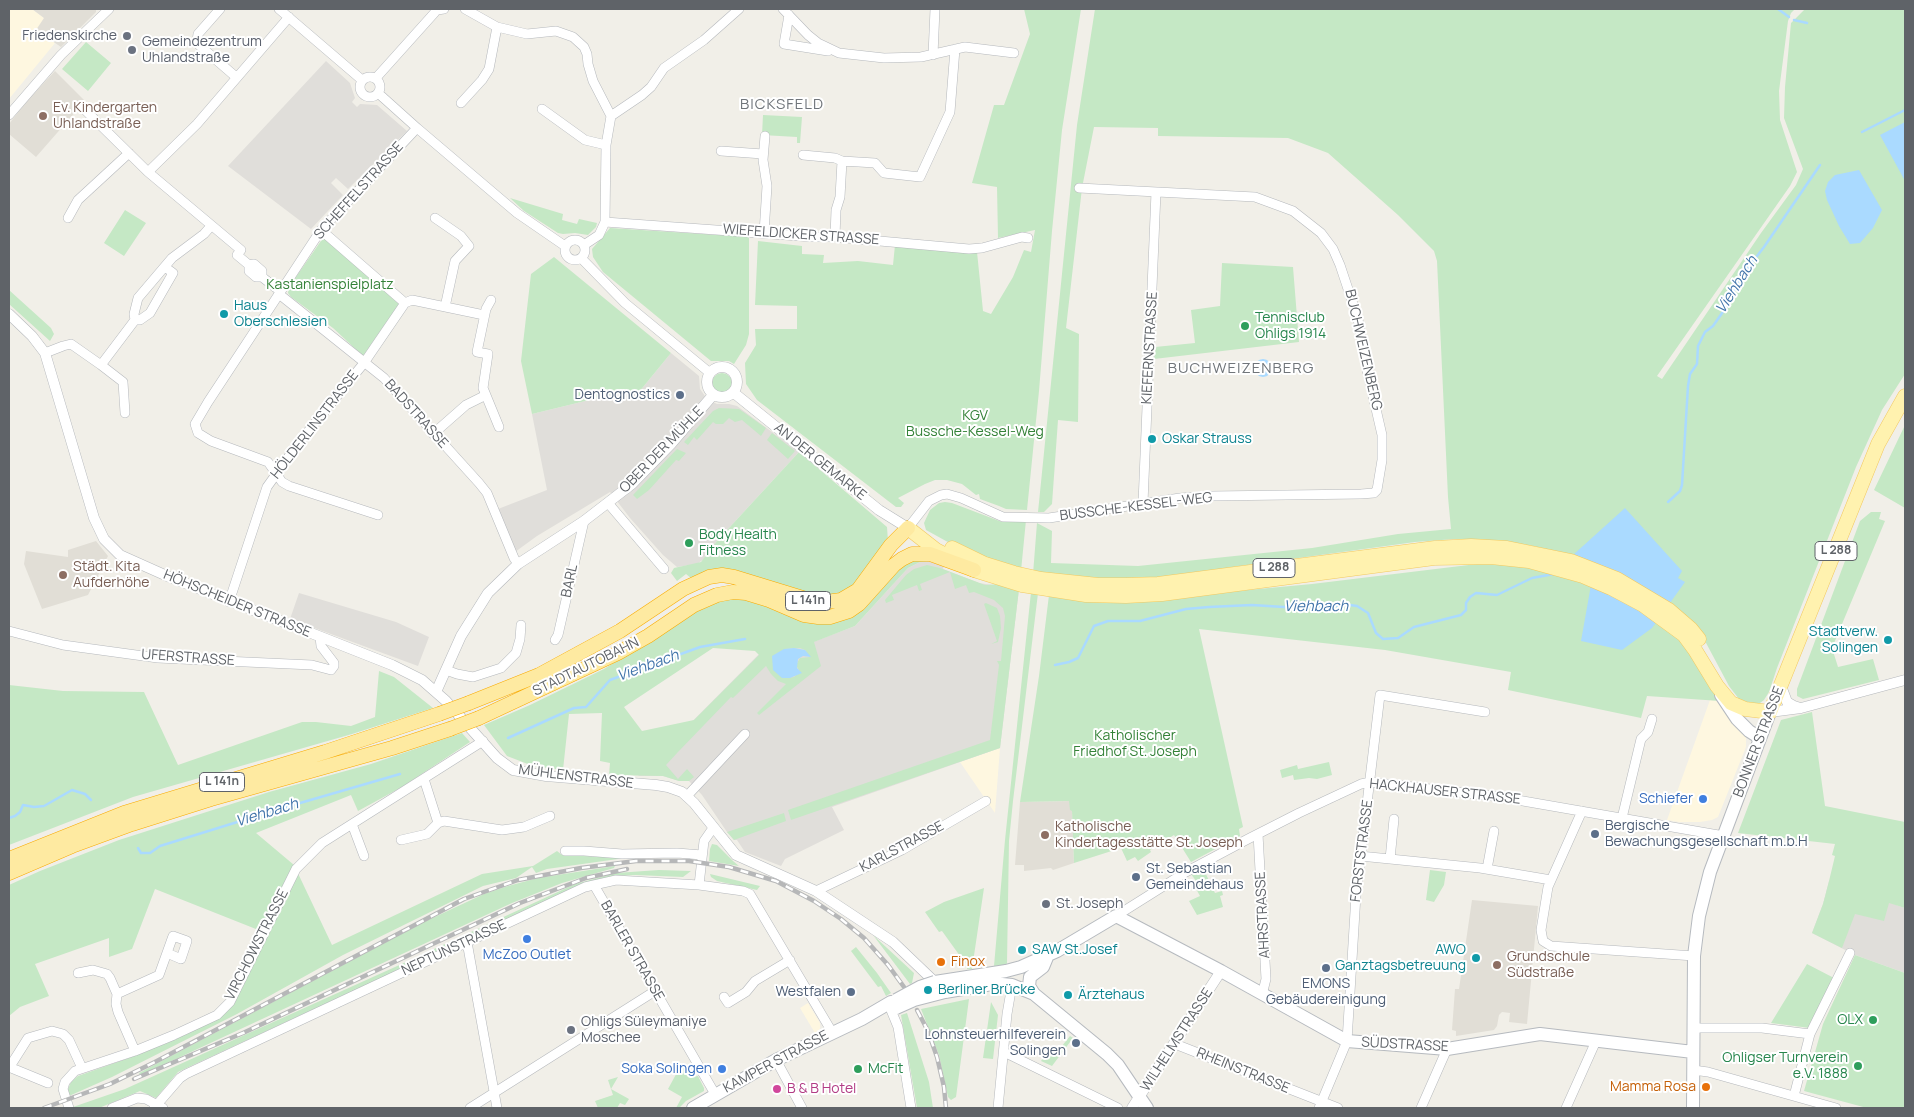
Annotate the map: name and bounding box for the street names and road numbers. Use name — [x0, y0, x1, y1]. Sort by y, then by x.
street label: SCHEFFELSTRASSE — [311, 139, 407, 243]
street label: WIEFELDICKER STRASSE — [722, 221, 880, 249]
street label: BUCHWEIZENBERG — [1341, 288, 1385, 412]
street label: KIEFERNSTRASSE — [1139, 291, 1161, 405]
street label: HÖLDERLINSTRASSE — [267, 367, 363, 483]
street label: BADSTRASSE — [381, 376, 451, 452]
street label: OBER DER MÜHLE — [616, 403, 708, 497]
street label: AN DER GEMARKE — [770, 420, 870, 504]
street label: BUSSCHE-KESSEL-WEG — [1059, 489, 1213, 525]
road number: L 288 — [1815, 542, 1857, 560]
road number: L 288 — [1253, 558, 1295, 578]
street label: BARL — [558, 563, 582, 599]
street label: HÖHSCHEIDER STRASSE — [161, 567, 313, 641]
road number: L 141n — [786, 592, 830, 610]
street label: STADTAUTOBAHN — [530, 634, 642, 700]
street label: UFERSTRASSE — [141, 646, 235, 670]
street label: BONNER STRASSE — [1730, 684, 1788, 800]
street label: MÜHLENSTRASSE — [518, 762, 634, 792]
road number: L 141n — [200, 772, 244, 792]
street label: HACKHAUSER STRASSE — [1368, 776, 1522, 808]
street label: FORSTSTRASSE — [1347, 799, 1377, 903]
street label: KARLSTRASSE — [857, 818, 947, 876]
street label: AHRSTRASSE — [1252, 871, 1274, 959]
street label: VIRCHOWSTRASSE — [222, 887, 292, 1003]
street label: BARLER STRASSE — [597, 898, 667, 1004]
street label: NEPTUNSTRASSE — [399, 916, 509, 980]
street label: WILHELMSTRASSE — [1137, 985, 1217, 1095]
street label: KAMPER STRASSE — [720, 1027, 832, 1097]
street label: SÜDSTRASSE — [1361, 1034, 1449, 1056]
street label: RHEINSTRASSE — [1194, 1045, 1292, 1097]

